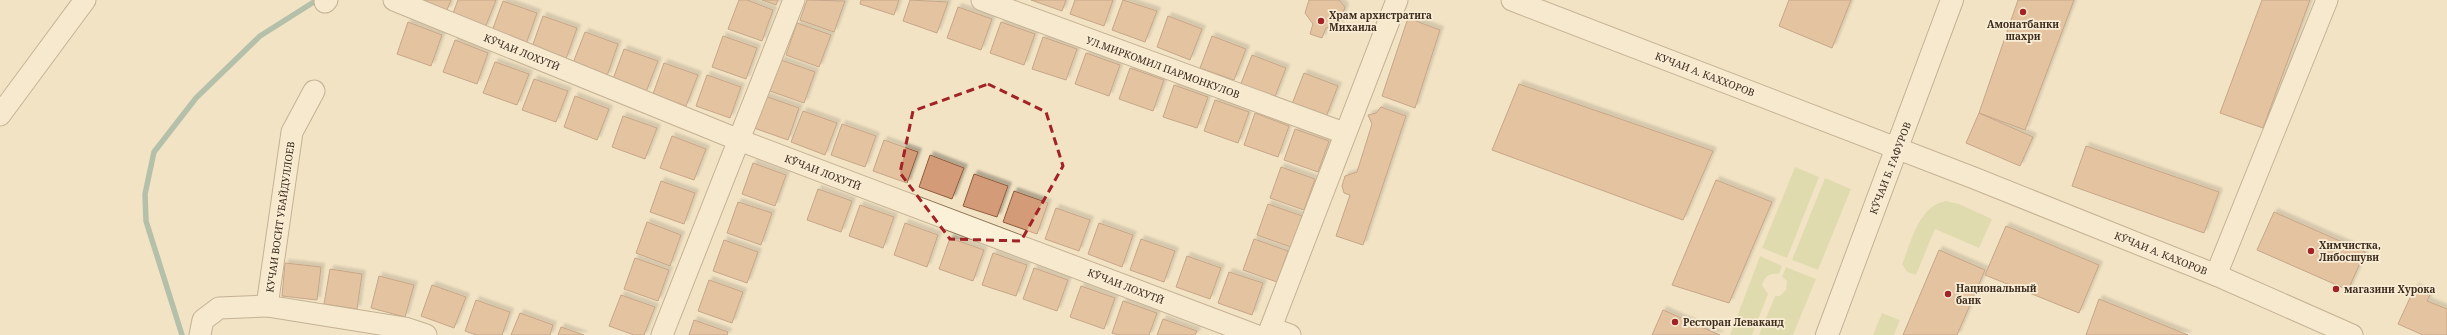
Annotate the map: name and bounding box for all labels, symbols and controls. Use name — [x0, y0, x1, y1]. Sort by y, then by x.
marker: Амонатбанки шахри — [2018, 7, 2028, 17]
place label: Храм архистратига Михаила — [1329, 8, 1432, 34]
marker: Храм архистратига Михаила — [1316, 16, 1326, 26]
place label: Амонатбанки шахри — [1987, 17, 2059, 43]
street label: КӮЧАИ ЛОХУТӢ — [482, 30, 562, 74]
street label: УЛ.МИРКОМИЛ ПАРМОНКУЛОВ — [1084, 33, 1242, 101]
street label: КУЧАИ А. КАХХОРОВ — [1653, 49, 1757, 99]
street label: КӮЧАИ Б. ҒАФУРОВ — [1866, 120, 1914, 216]
street label: КУЧАИ ВОСИТ УБАЙДУЛЛОЕВ — [262, 141, 298, 293]
street label: КӮЧАИ ЛОХУТӢ — [783, 151, 863, 193]
street label: КӮЧАИ А. КАХОРОВ — [2112, 228, 2210, 278]
place label: Химчистка, Либосшуви — [2319, 238, 2381, 264]
marker: Химчистка, Либосшуви — [2306, 246, 2316, 256]
street label: КӮЧАИ ЛОХУТӢ — [1086, 265, 1166, 307]
place label: Национальный банк — [1956, 281, 2037, 307]
place label: магазини Хурока — [2344, 282, 2435, 296]
marker: магазини Хурока — [2331, 284, 2341, 294]
marker: Национальный банк — [1943, 289, 1953, 299]
place label: Ресторан Леваканд — [1683, 315, 1785, 329]
marker: Ресторан Леваканд — [1670, 317, 1680, 327]

